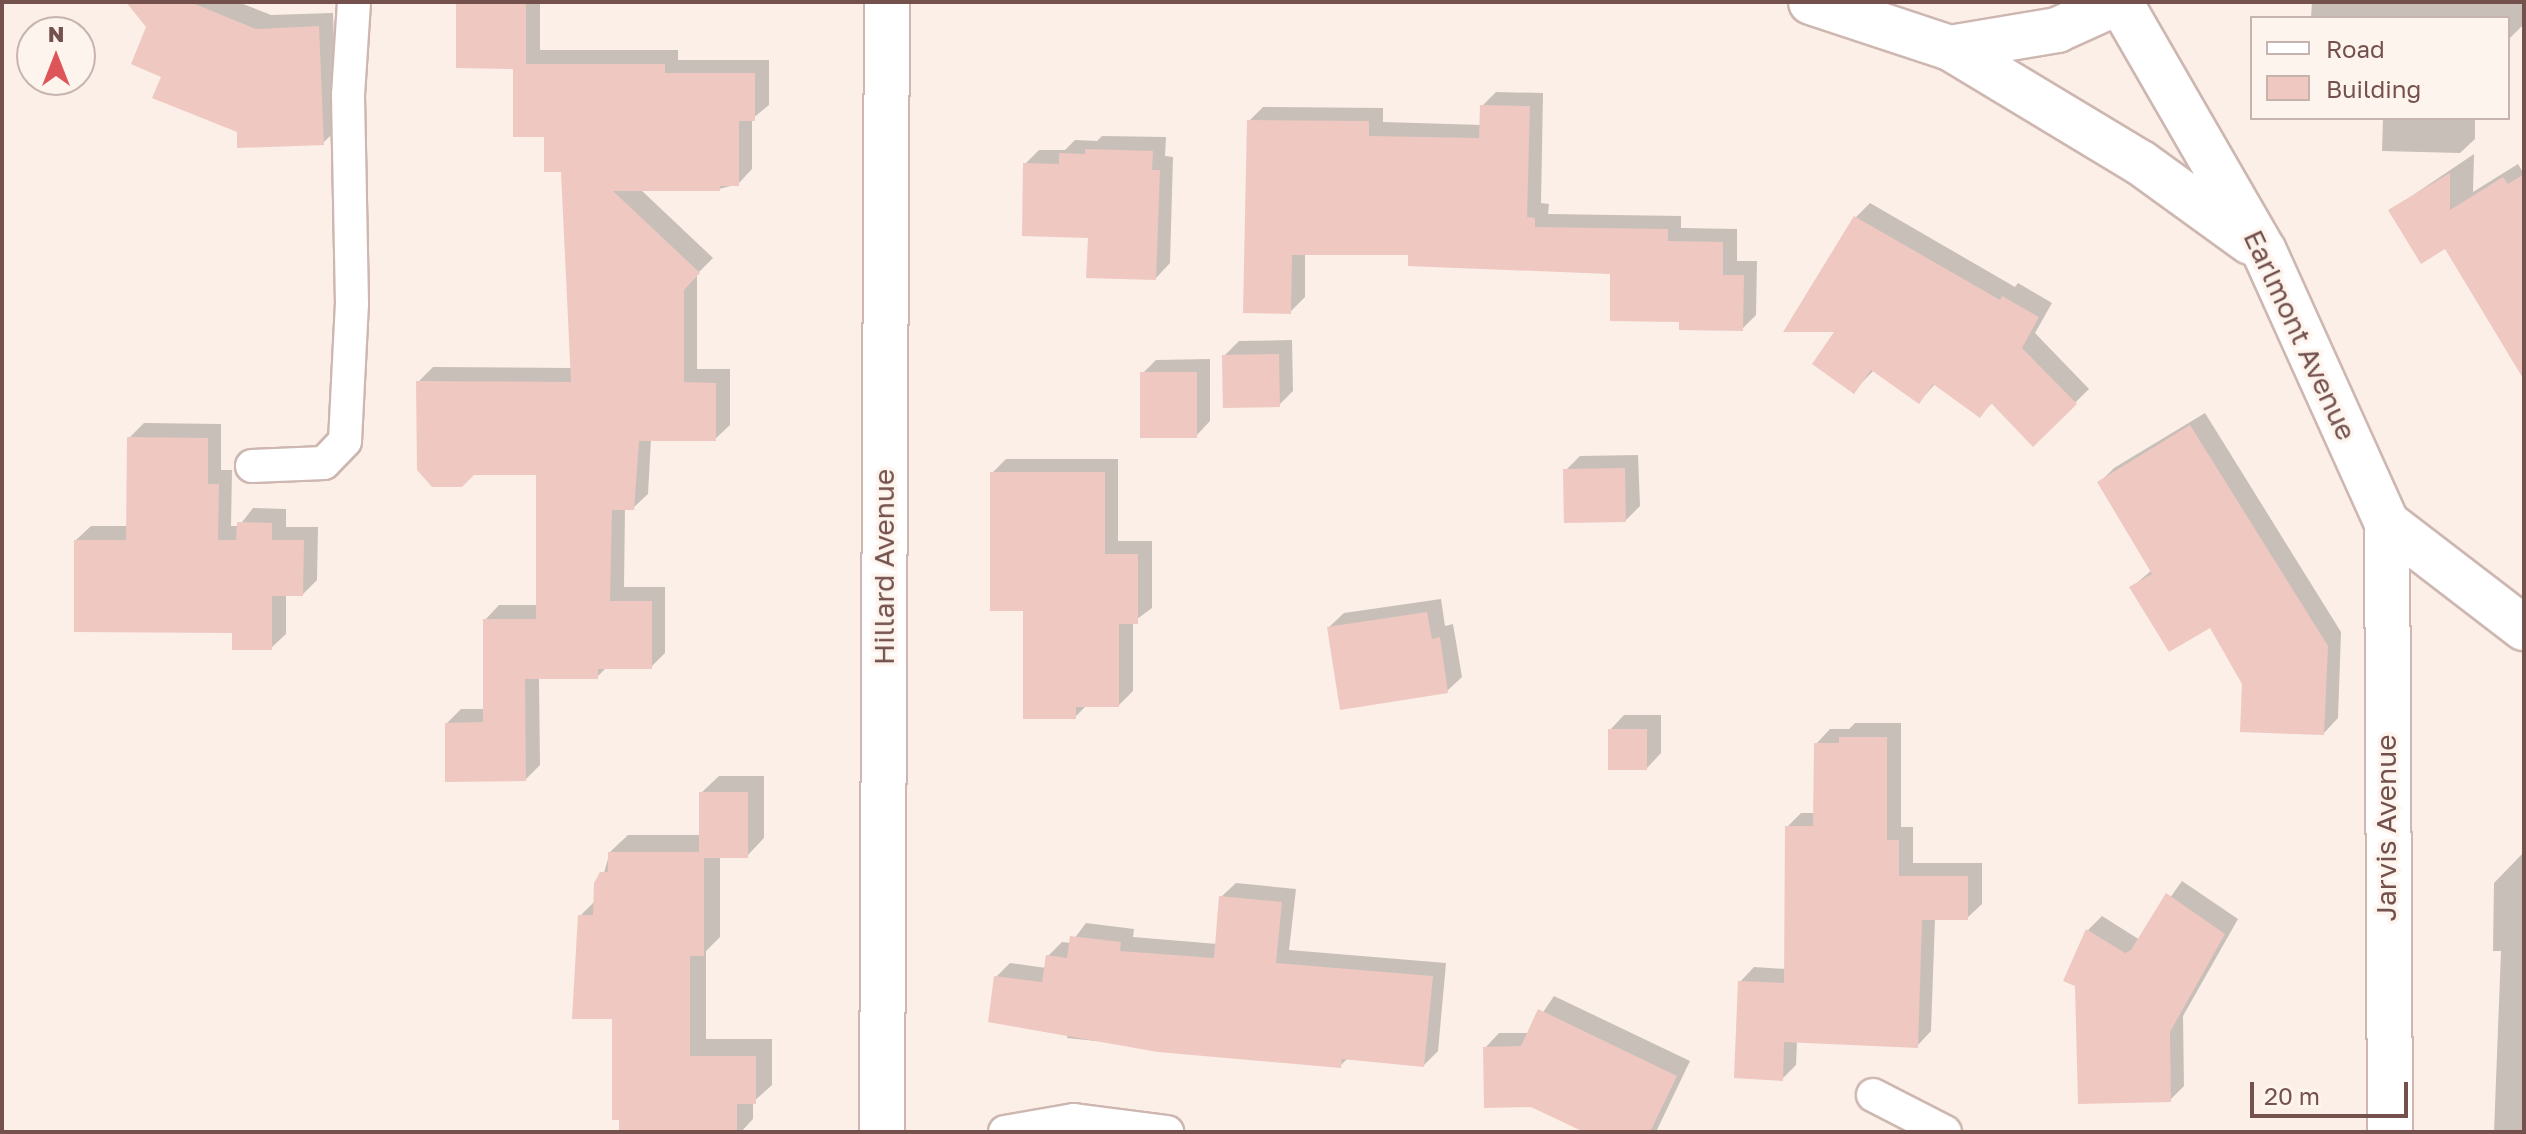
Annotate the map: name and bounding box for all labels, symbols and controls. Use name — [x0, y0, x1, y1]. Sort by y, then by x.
north arrow — [16, 16, 96, 96]
legend — [2250, 16, 2510, 120]
text: N — [48, 20, 64, 47]
text: Road — [2326, 34, 2385, 63]
text: Building — [2326, 74, 2421, 103]
street label: Earlmont Avenue — [2237, 225, 2363, 445]
street label: Hillard Avenue — [867, 469, 901, 665]
street label: Jarvis Avenue — [2369, 735, 2403, 921]
scale bar — [2254, 1066, 2412, 1116]
text: 20 m — [2264, 1081, 2320, 1110]

